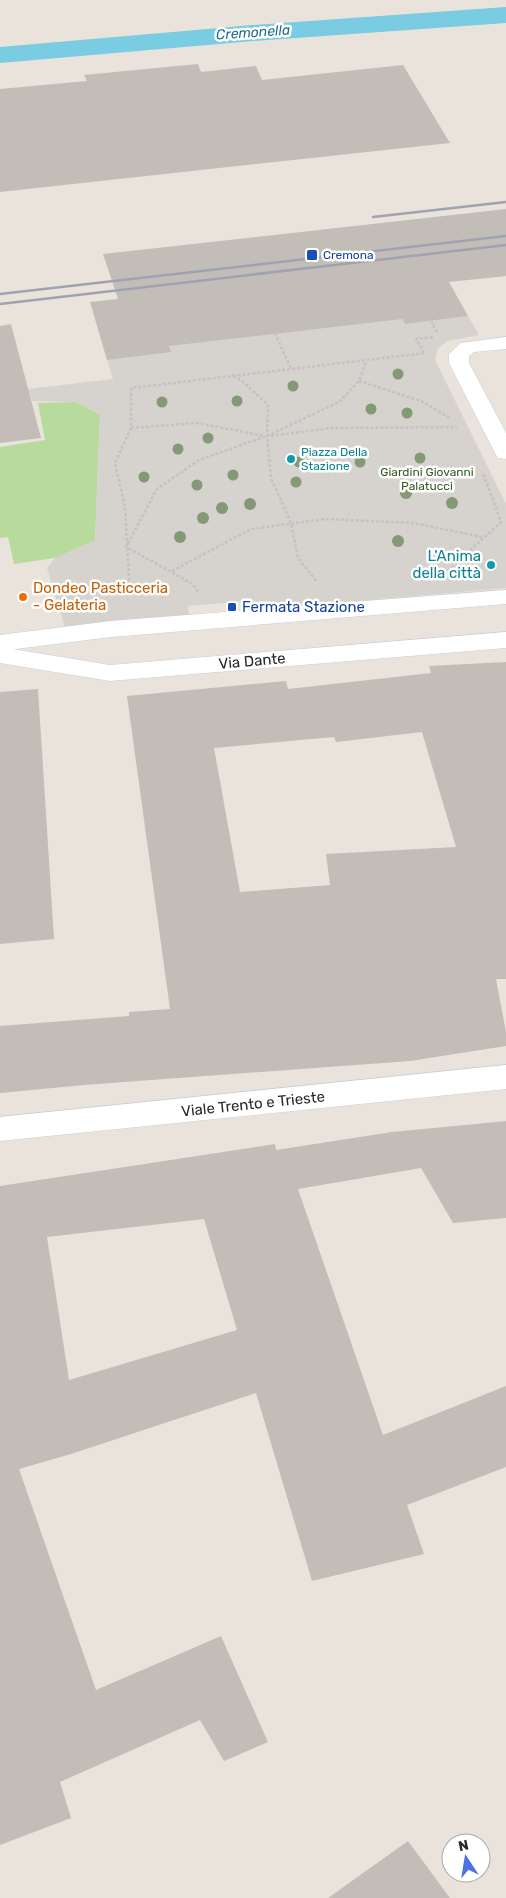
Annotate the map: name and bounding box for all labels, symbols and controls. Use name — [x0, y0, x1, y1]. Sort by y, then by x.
water label: Cremonella — [215, 21, 291, 44]
marker: Cremona — [305, 248, 319, 262]
place label: Cremona — [323, 248, 374, 262]
place label: Piazza Della Stazione — [301, 445, 367, 473]
marker: Piazza Della Stazione — [285, 453, 297, 465]
park label: Giardini Giovanni Palatucci — [380, 465, 474, 493]
place label: L'Anima della città — [413, 547, 481, 582]
marker: L'Anima della città — [485, 559, 497, 571]
place label: Dondeo Pasticceria - Gelateria — [33, 579, 168, 614]
marker: Dondeo Pasticceria - Gelateria — [17, 591, 29, 603]
place label: Fermata Stazione — [242, 598, 365, 616]
marker: Fermata Stazione — [226, 601, 238, 613]
street label: Via Dante — [218, 649, 286, 673]
street label: Viale Trento e Trieste — [180, 1088, 326, 1120]
north arrow — [441, 1833, 491, 1883]
text: N — [457, 1836, 470, 1855]

